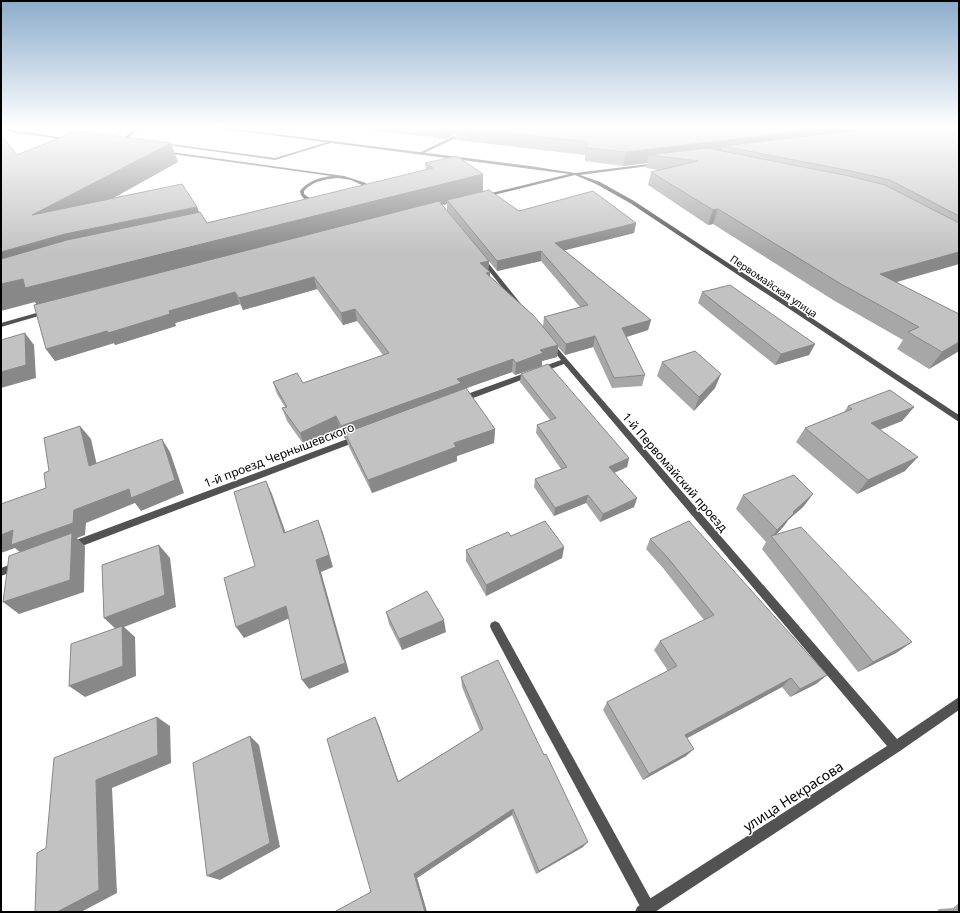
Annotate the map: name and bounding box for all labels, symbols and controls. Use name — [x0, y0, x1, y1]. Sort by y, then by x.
street label: Первомайская улица — [728, 252, 820, 320]
street label: 1-й Первомайский проезд — [618, 409, 732, 536]
street label: 1-й проезд Чернышевского — [201, 418, 357, 492]
street label: улица Некрасова — [739, 756, 847, 836]

